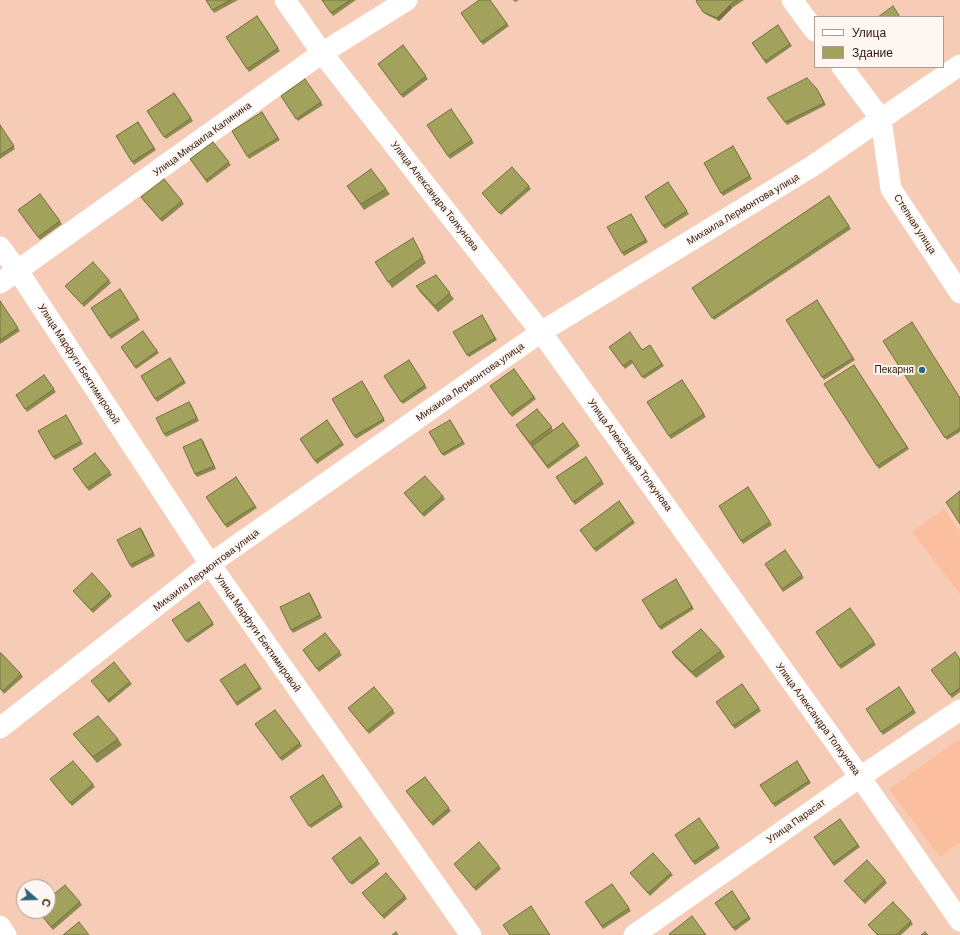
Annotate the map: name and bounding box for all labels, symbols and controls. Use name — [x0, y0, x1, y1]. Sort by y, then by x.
legend — [814, 16, 944, 68]
text: Улица — [852, 25, 886, 39]
text: Здание — [852, 45, 893, 59]
street label: Улица Михаила Калинина — [150, 99, 254, 179]
street label: Улица Александра Толкунова — [388, 139, 482, 253]
street label: Михаила Лермонтова улица — [685, 171, 801, 247]
street label: Степная улица — [891, 192, 939, 256]
street label: Улица Марфуги Бектимировой — [36, 302, 122, 426]
street label: Михаила Лермонтова улица — [414, 340, 526, 424]
place label: Пекарня — [875, 364, 914, 376]
marker: Пекарня — [917, 365, 927, 375]
street label: Улица Александра Толкунова — [585, 397, 675, 513]
street label: Михаила Лермонтова улица — [151, 526, 261, 614]
street label: Улица Марфуги Бектимировой — [213, 572, 303, 694]
street label: Улица Александра Толкунова — [773, 661, 863, 777]
street label: Улица Парасат — [764, 796, 828, 846]
north arrow — [16, 879, 56, 919]
text: С — [39, 897, 54, 909]

